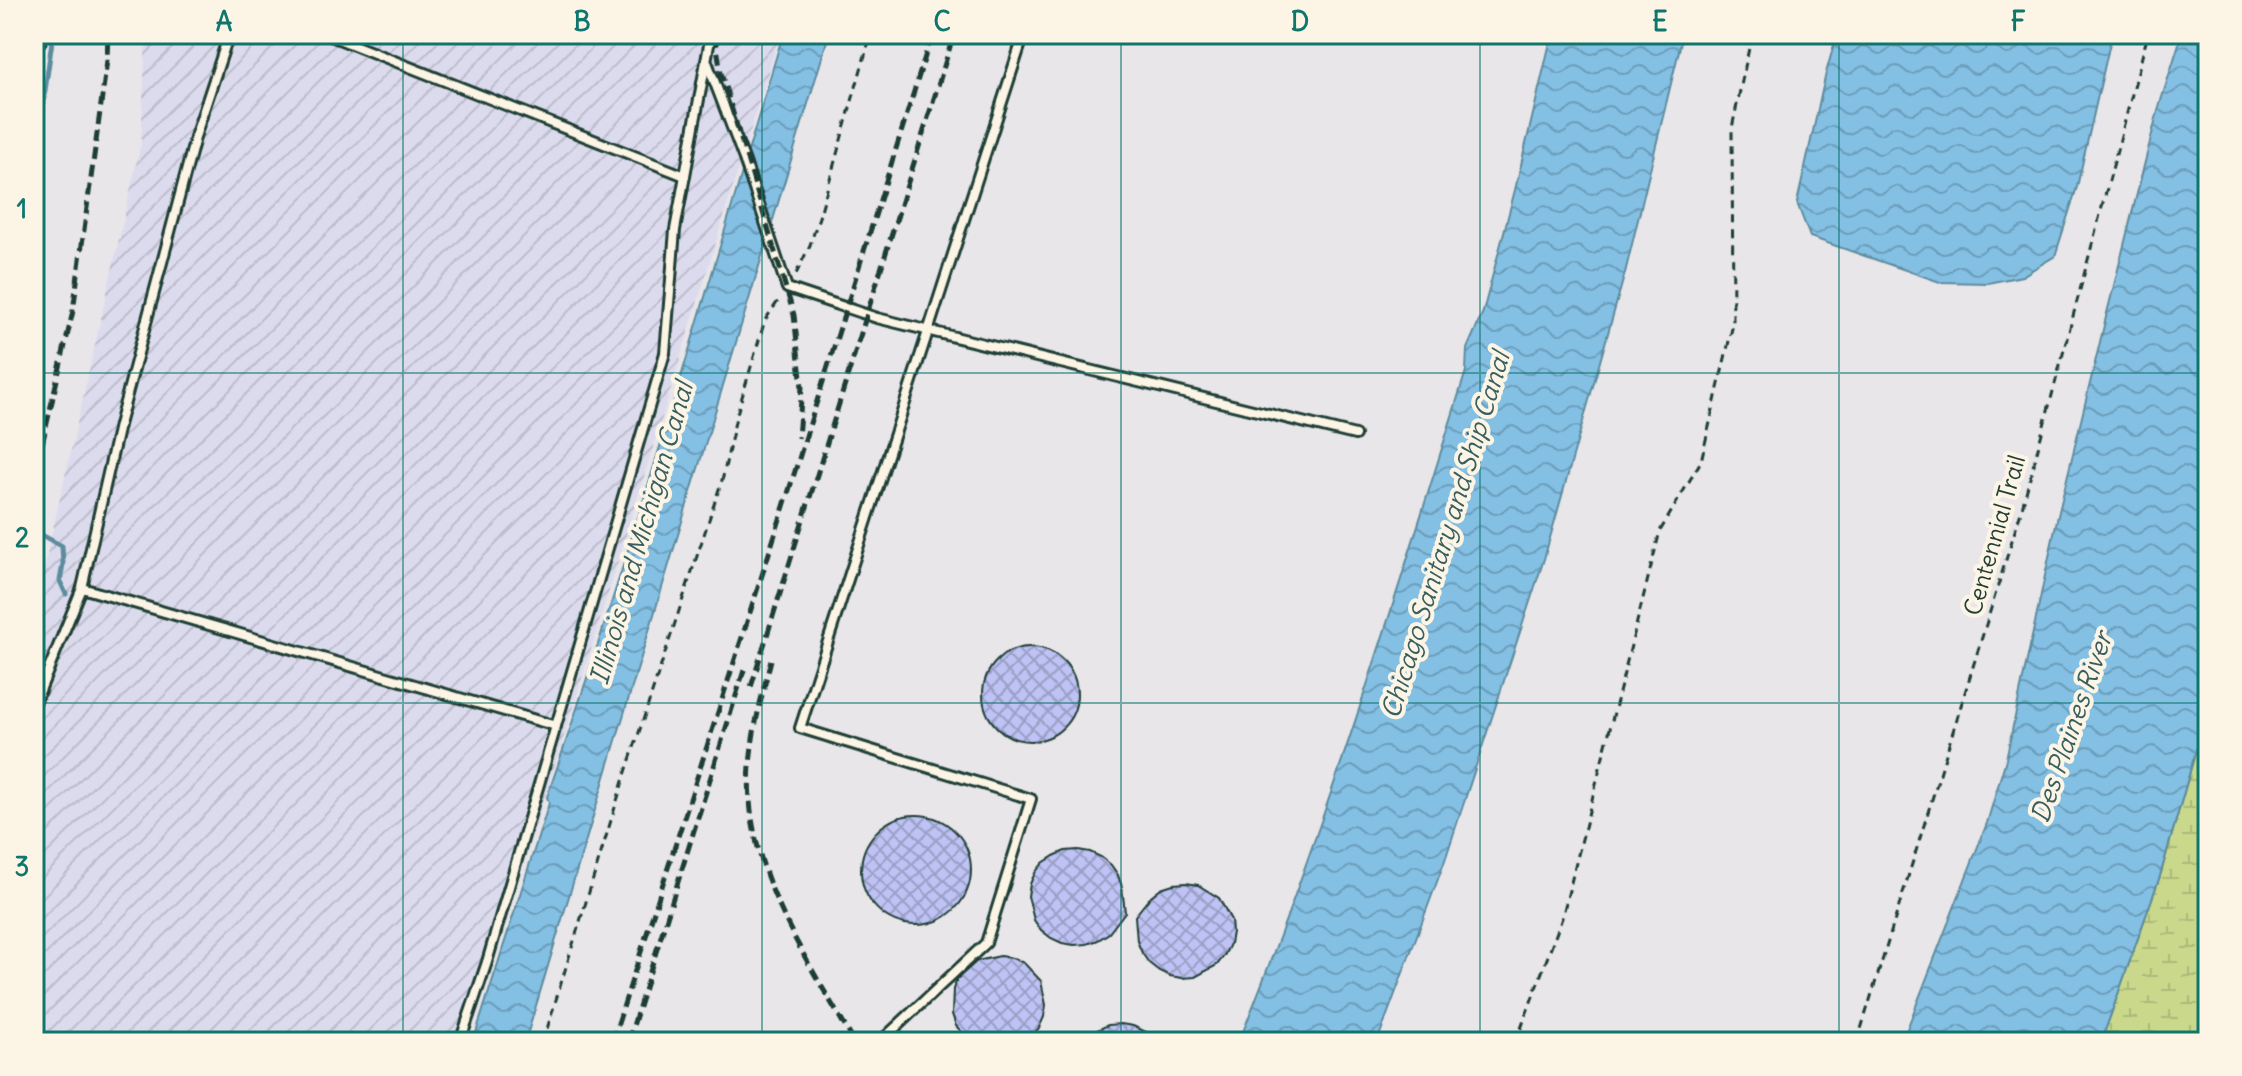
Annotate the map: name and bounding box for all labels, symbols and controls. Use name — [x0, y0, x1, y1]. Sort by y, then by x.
text: A — [216, 5, 233, 38]
text: B — [573, 5, 591, 38]
text: C — [933, 5, 951, 38]
text: D — [1291, 5, 1309, 38]
text: E — [1652, 5, 1668, 38]
text: F — [2011, 5, 2026, 38]
text: 1 — [17, 192, 27, 225]
water label: Chicago Sanitary and Ship Canal — [1373, 345, 1517, 722]
water label: Illinois and Michigan Canal — [582, 375, 701, 688]
street label: Centennial Trail — [1957, 451, 2031, 619]
text: 2 — [15, 521, 29, 554]
water label: Des Plaines River — [2023, 624, 2120, 827]
text: 3 — [15, 850, 29, 883]

